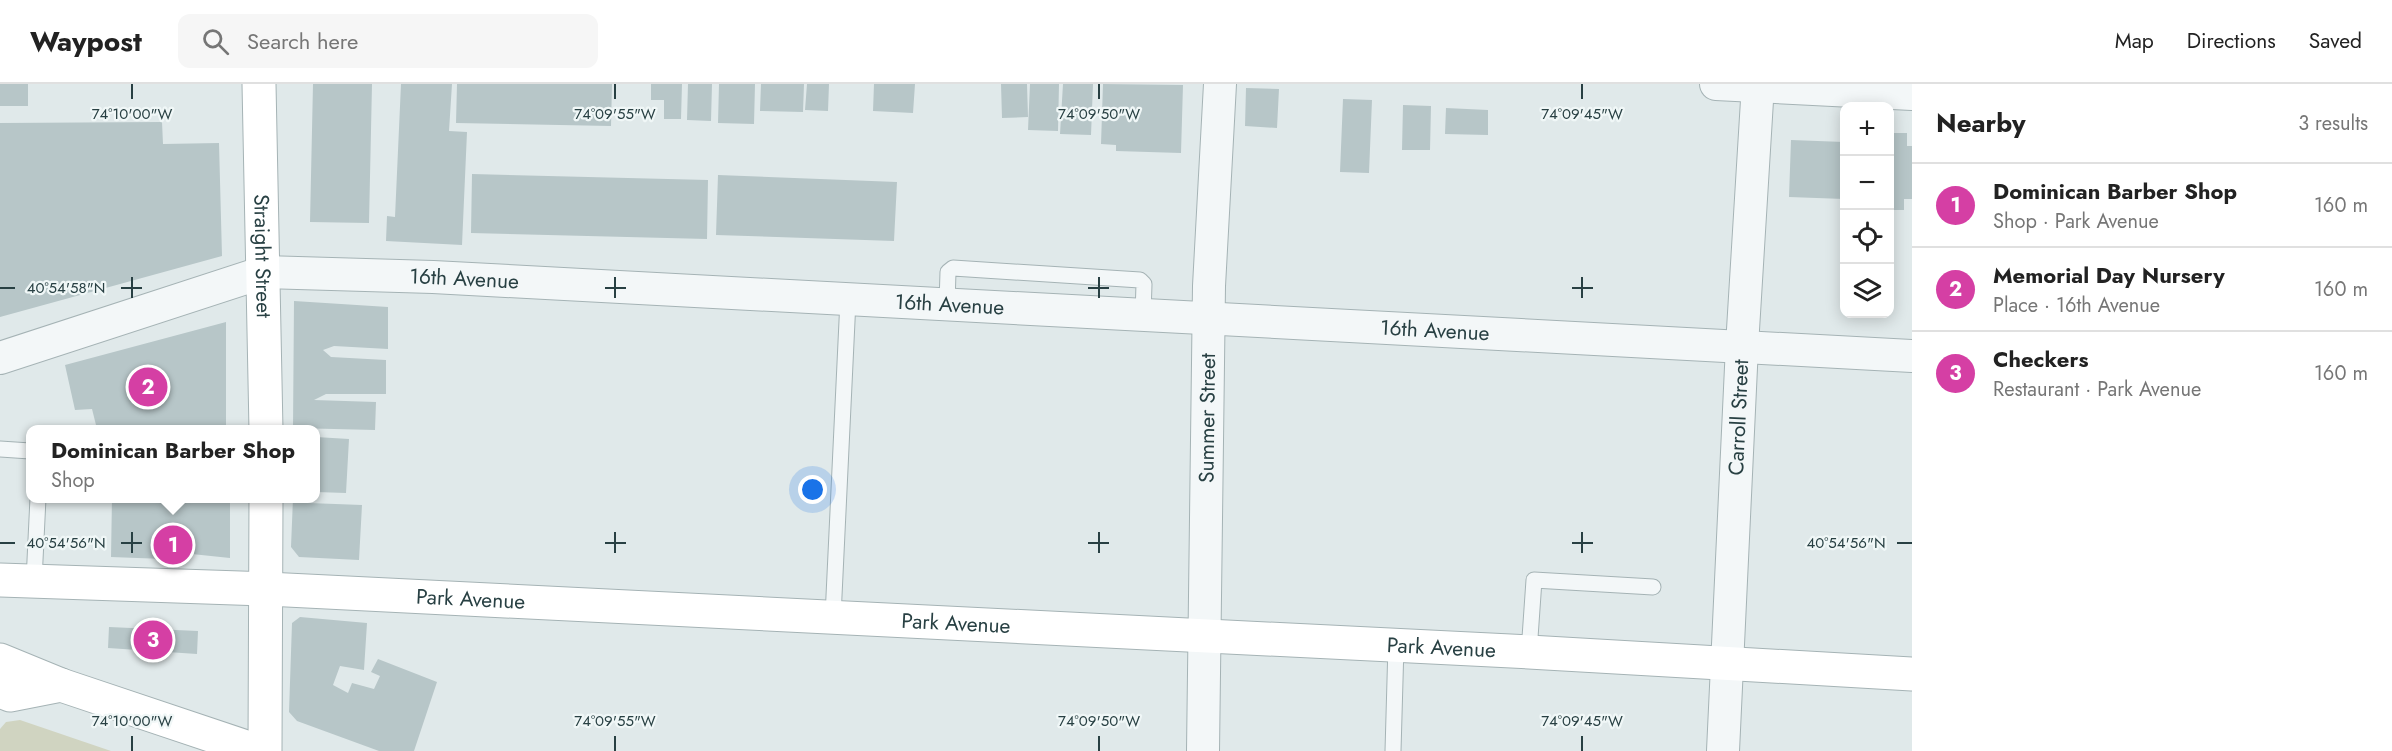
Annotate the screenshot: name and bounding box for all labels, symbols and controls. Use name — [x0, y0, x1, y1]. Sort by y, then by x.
search box — [178, 14, 598, 68]
text: Waypost — [30, 21, 142, 62]
icon: search — [199, 25, 232, 58]
text: Search here — [247, 25, 358, 57]
text: Map — [2115, 26, 2154, 56]
text: Directions — [2187, 26, 2276, 56]
text: Saved — [2309, 26, 2362, 56]
map controls — [1840, 102, 1894, 318]
button: + — [1840, 102, 1894, 156]
text: 74°10'00"W — [92, 103, 172, 125]
text: 74°09'55"W — [574, 103, 656, 125]
text: 74°09'50"W — [1058, 103, 1140, 125]
text: 74°09'45"W — [1541, 103, 1623, 125]
text: Nearby — [1936, 104, 2025, 142]
text: 3 results — [2298, 109, 2368, 138]
button: − — [1840, 156, 1894, 210]
text: Dominican Barber Shop — [1993, 175, 2237, 207]
text: 1 — [1950, 191, 1961, 220]
text: 160 m — [2314, 191, 2368, 220]
street label: Straight Street — [246, 194, 279, 318]
text: Shop · Park Avenue — [1993, 207, 2159, 236]
button: locate — [1840, 210, 1894, 264]
text: Memorial Day Nursery — [1993, 259, 2225, 291]
street label: 16th Avenue — [409, 261, 520, 297]
button: layers — [1840, 264, 1894, 318]
text: 2 — [1949, 275, 1962, 304]
text: 160 m — [2314, 275, 2368, 304]
text: 40°54'58"N — [27, 277, 105, 299]
street label: 16th Avenue — [894, 287, 1005, 322]
text: Place · 16th Avenue — [1993, 291, 2160, 320]
street label: 16th Avenue — [1379, 313, 1490, 348]
text: Checkers — [1993, 343, 2088, 375]
street label: Summer Street — [1191, 353, 1223, 483]
street label: Carroll Street — [1721, 359, 1756, 476]
text: 3 — [1949, 359, 1962, 388]
text: 160 m — [2314, 359, 2368, 388]
pin: 2 — [128, 364, 168, 410]
text: Restaurant · Park Avenue — [1993, 375, 2201, 404]
popup — [26, 425, 320, 503]
text: Dominican Barber Shop — [51, 434, 295, 466]
text: Shop — [51, 466, 95, 495]
your location — [798, 475, 827, 504]
pin: 1 — [154, 522, 192, 568]
text: 40°54'56"N — [26, 532, 106, 554]
text: 40°54'56"N — [1806, 532, 1886, 554]
street label: Park Avenue — [415, 581, 526, 617]
street label: Park Avenue — [901, 606, 1011, 641]
pin: 3 — [134, 618, 172, 662]
street label: Park Avenue — [1386, 630, 1497, 665]
text: 74°10'00"W — [92, 710, 172, 732]
text: 74°09'55"W — [574, 710, 656, 732]
text: 74°09'50"W — [1058, 710, 1140, 732]
text: 74°09'45"W — [1541, 710, 1623, 732]

